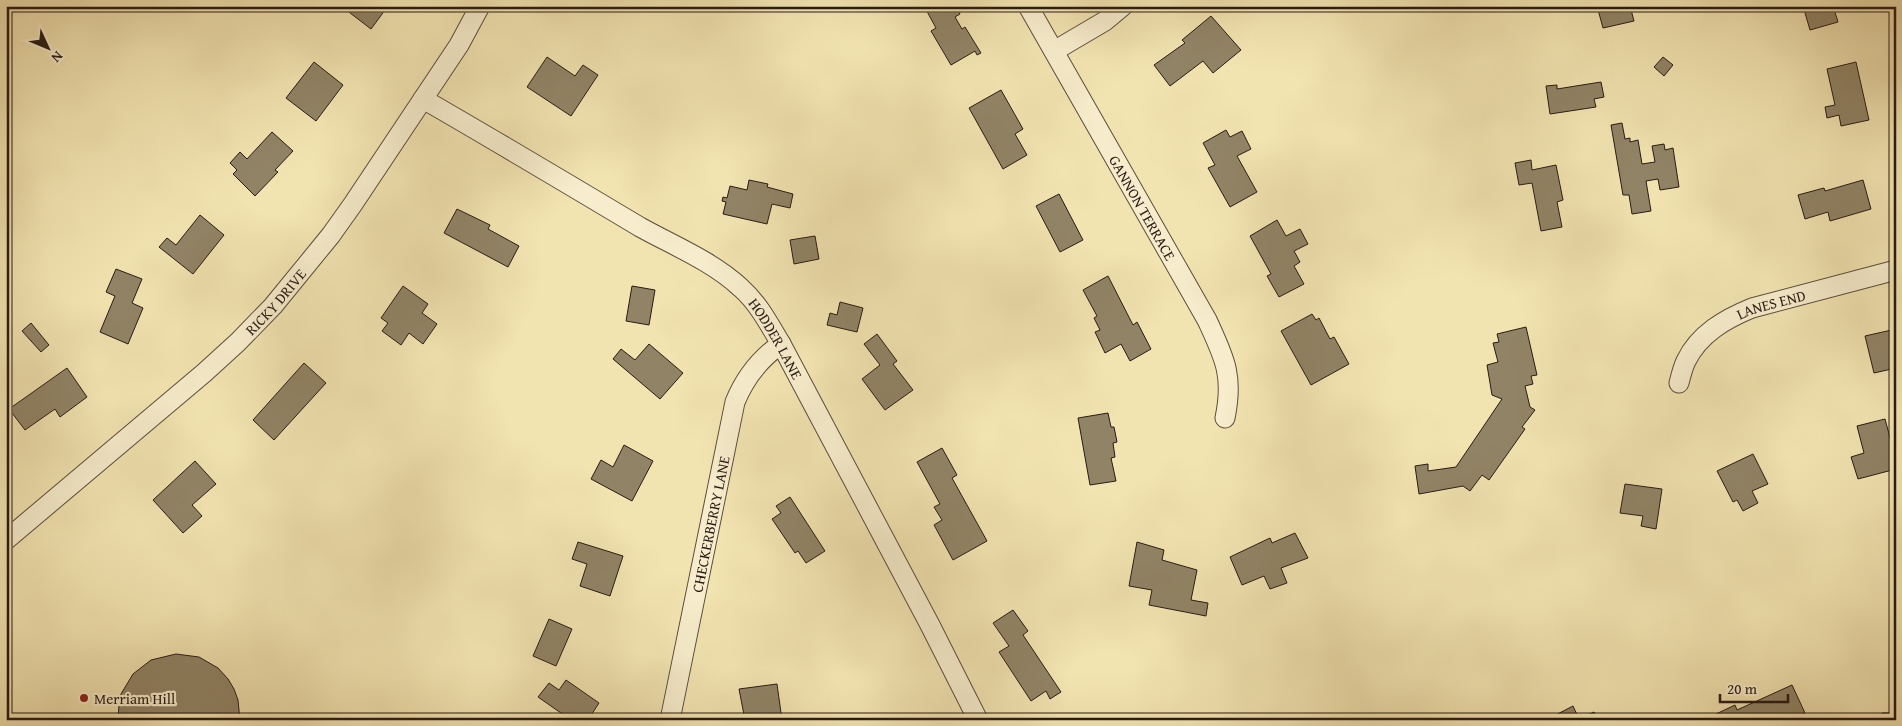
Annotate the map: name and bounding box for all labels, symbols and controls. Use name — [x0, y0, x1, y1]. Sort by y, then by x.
north arrow — [22, 22, 72, 72]
text: N — [46, 47, 68, 68]
street label: GANNON TERRACE — [1105, 151, 1181, 264]
street label: RICKY DRIVE — [240, 263, 310, 339]
street label: LANES END — [1733, 284, 1808, 324]
street label: HODDER LANE — [744, 293, 808, 383]
street label: CHECKERBERRY LANE — [686, 454, 734, 594]
scale bar — [1720, 671, 1787, 703]
text: 20 m — [1727, 678, 1758, 699]
place label: Merriam Hill — [94, 688, 175, 709]
marker: Merriam Hill — [78, 692, 90, 704]

